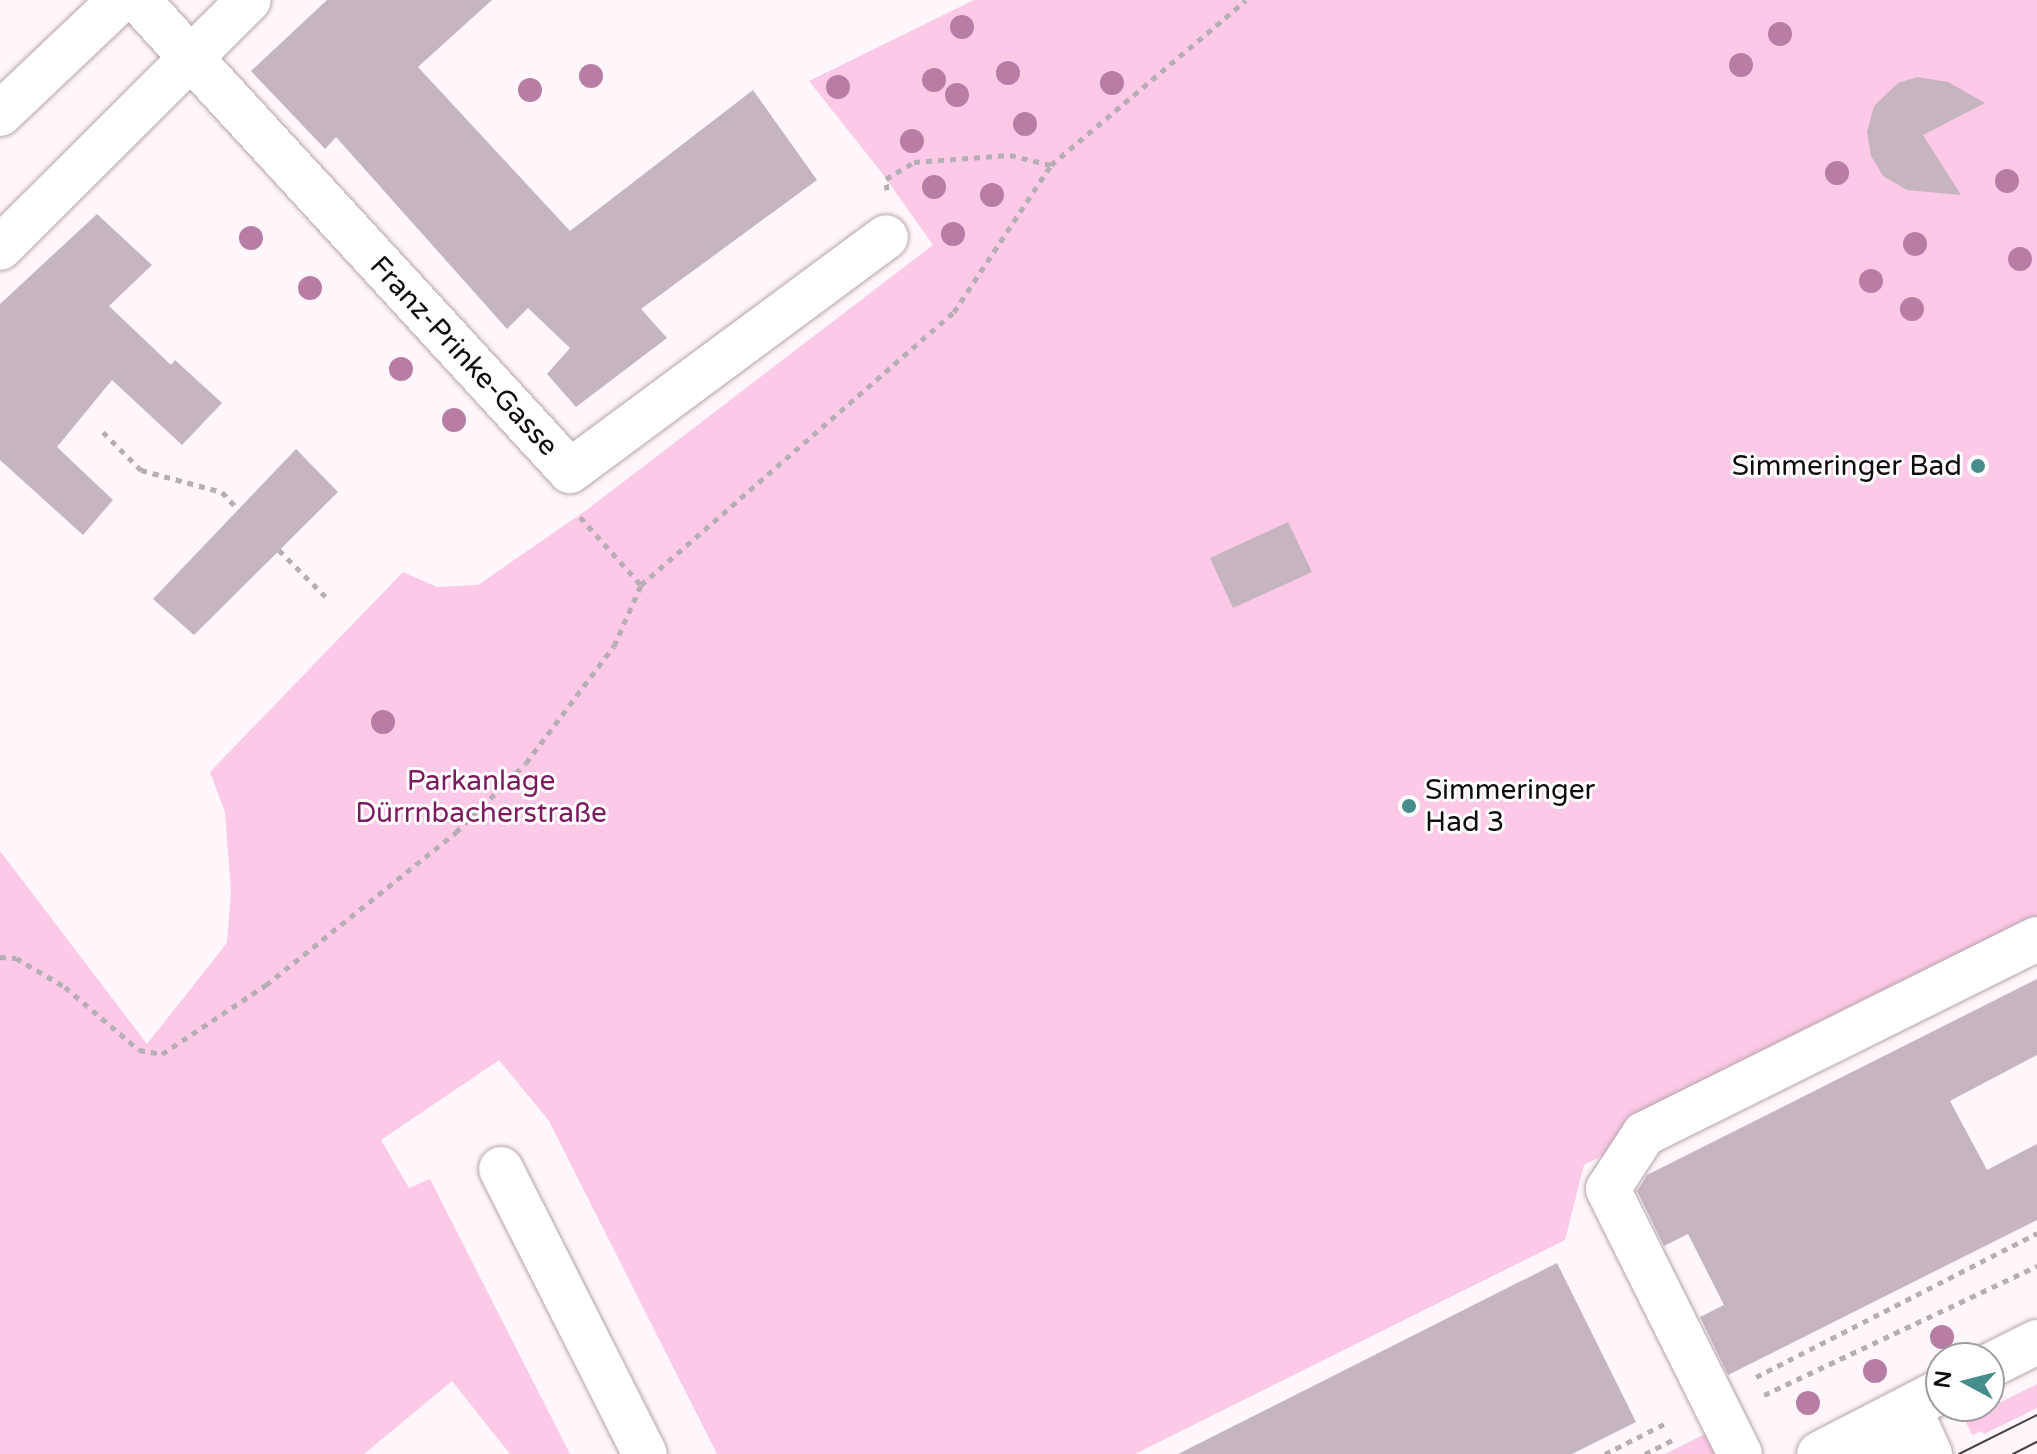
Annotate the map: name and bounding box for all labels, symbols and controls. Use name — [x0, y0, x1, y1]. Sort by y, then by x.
street label: Franz-Prinke-Gasse — [363, 249, 565, 463]
place label: Simmeringer Bad — [1732, 449, 1962, 483]
marker: Simmeringer Bad — [1969, 457, 1987, 475]
park label: Parkanlage Dürrnbacherstraße — [355, 764, 607, 830]
place label: Simmeringer Had 3 — [1425, 773, 1595, 839]
marker: Simmeringer Had 3 — [1400, 797, 1418, 815]
north arrow — [1925, 1342, 2005, 1422]
text: N — [1929, 1369, 1957, 1390]

